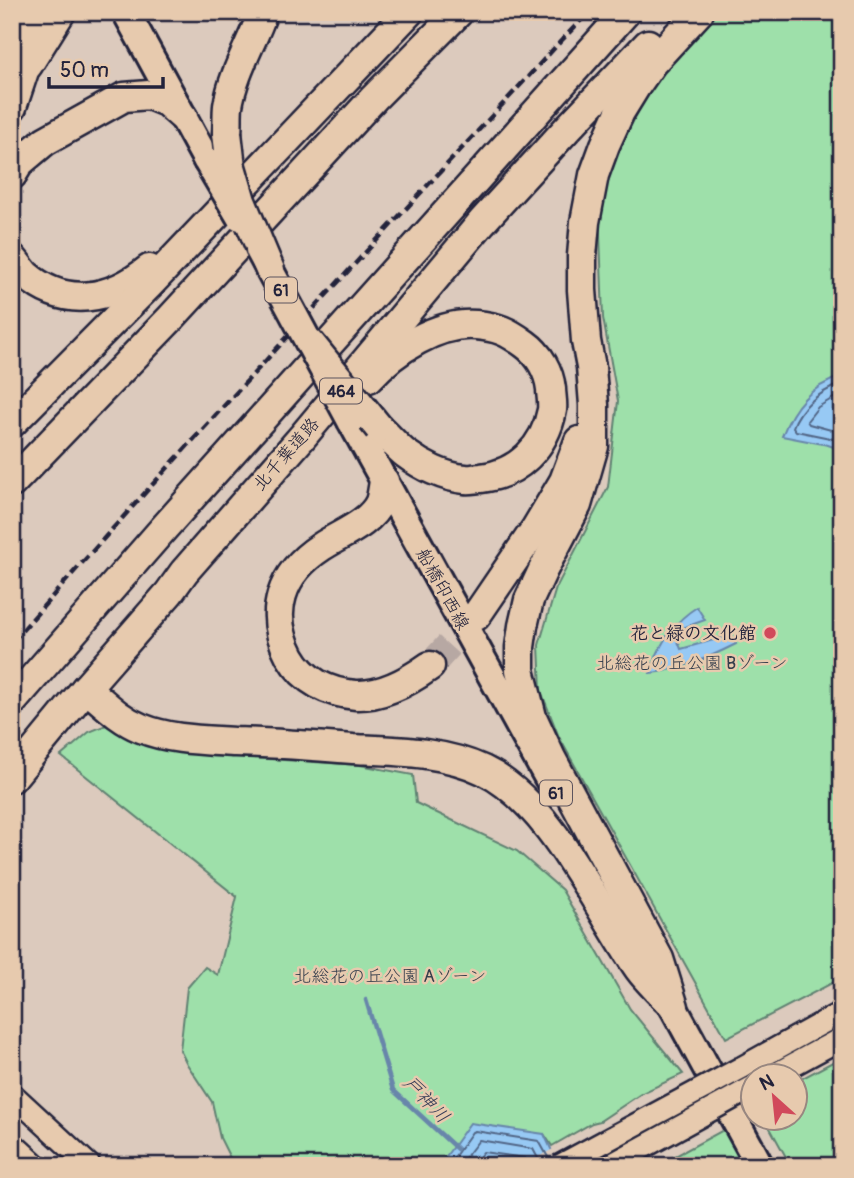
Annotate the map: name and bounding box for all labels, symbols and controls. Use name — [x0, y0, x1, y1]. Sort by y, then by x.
scale bar — [49, 46, 163, 90]
text: 50 m — [60, 57, 109, 84]
road number: 61 — [265, 278, 297, 302]
road number: 464 — [320, 378, 362, 404]
street label: 北千葉道路 — [248, 413, 325, 496]
street label: 船橋印西線 — [411, 544, 474, 634]
place label: 花と緑の文化館 — [630, 622, 756, 645]
marker: 花と緑の文化館 — [762, 625, 778, 641]
park label: 北総花の丘公園 Bゾーン — [596, 652, 788, 675]
road number: 61 — [540, 780, 572, 806]
park label: 北総花の丘公園 Aゾーン — [293, 965, 487, 988]
north arrow — [738, 1062, 808, 1132]
text: N — [756, 1069, 778, 1096]
water label: 戸神川 — [398, 1071, 455, 1129]

